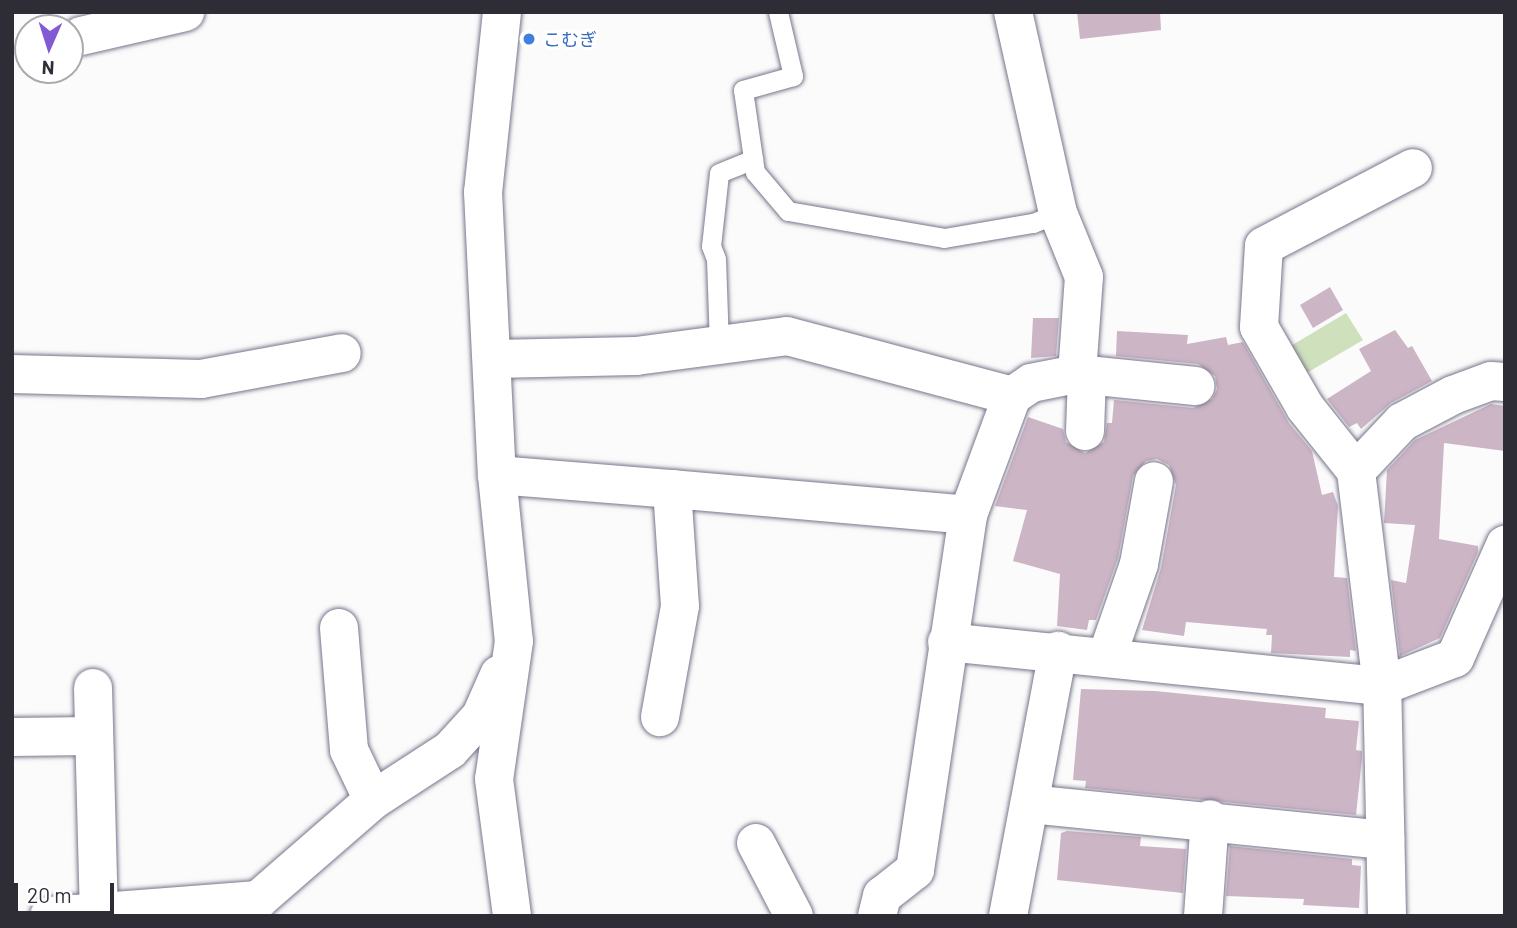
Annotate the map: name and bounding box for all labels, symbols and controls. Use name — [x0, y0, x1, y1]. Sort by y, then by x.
north arrow — [14, 14, 84, 84]
place label: こむぎ — [543, 28, 597, 50]
marker: こむぎ — [521, 31, 537, 47]
text: N — [41, 57, 55, 80]
scale bar — [18, 869, 117, 913]
text: 20 m — [27, 882, 72, 907]

